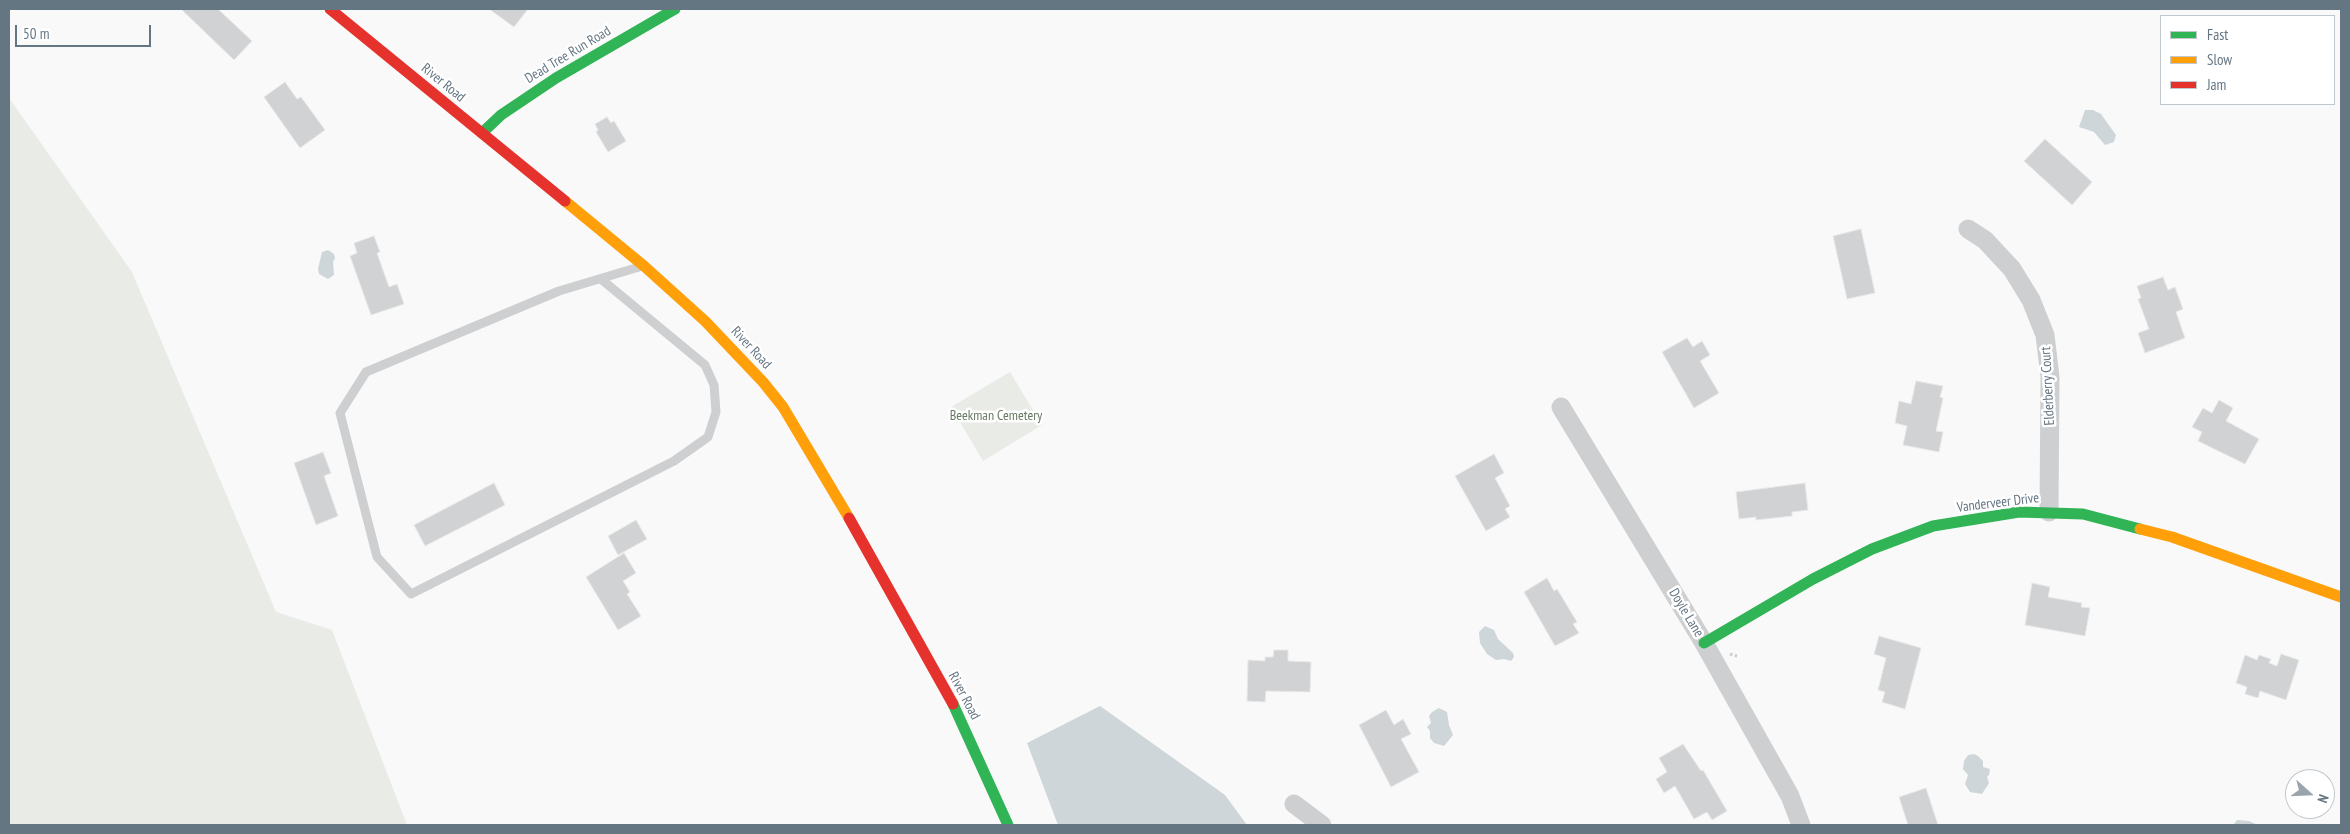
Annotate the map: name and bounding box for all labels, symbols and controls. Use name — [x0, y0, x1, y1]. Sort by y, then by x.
scale bar — [18, 15, 154, 47]
legend — [2160, 15, 2335, 105]
street label: Dead Tree Run Road — [522, 23, 614, 87]
text: 50 m — [23, 24, 49, 43]
text: Fast — [2207, 25, 2228, 44]
text: Slow — [2207, 50, 2232, 69]
street label: River Road — [418, 60, 468, 106]
text: Jam — [2207, 75, 2226, 94]
street label: River Road — [727, 323, 775, 373]
street label: Elderberry Court — [2038, 346, 2058, 426]
park label: Beekman Cemetery — [950, 408, 1042, 424]
street label: Vanderveer Drive — [1956, 490, 2040, 516]
street label: Doyle Lane — [1665, 586, 1707, 640]
street label: River Road — [944, 669, 984, 723]
north arrow — [2285, 769, 2335, 819]
text: N — [2313, 792, 2333, 805]

